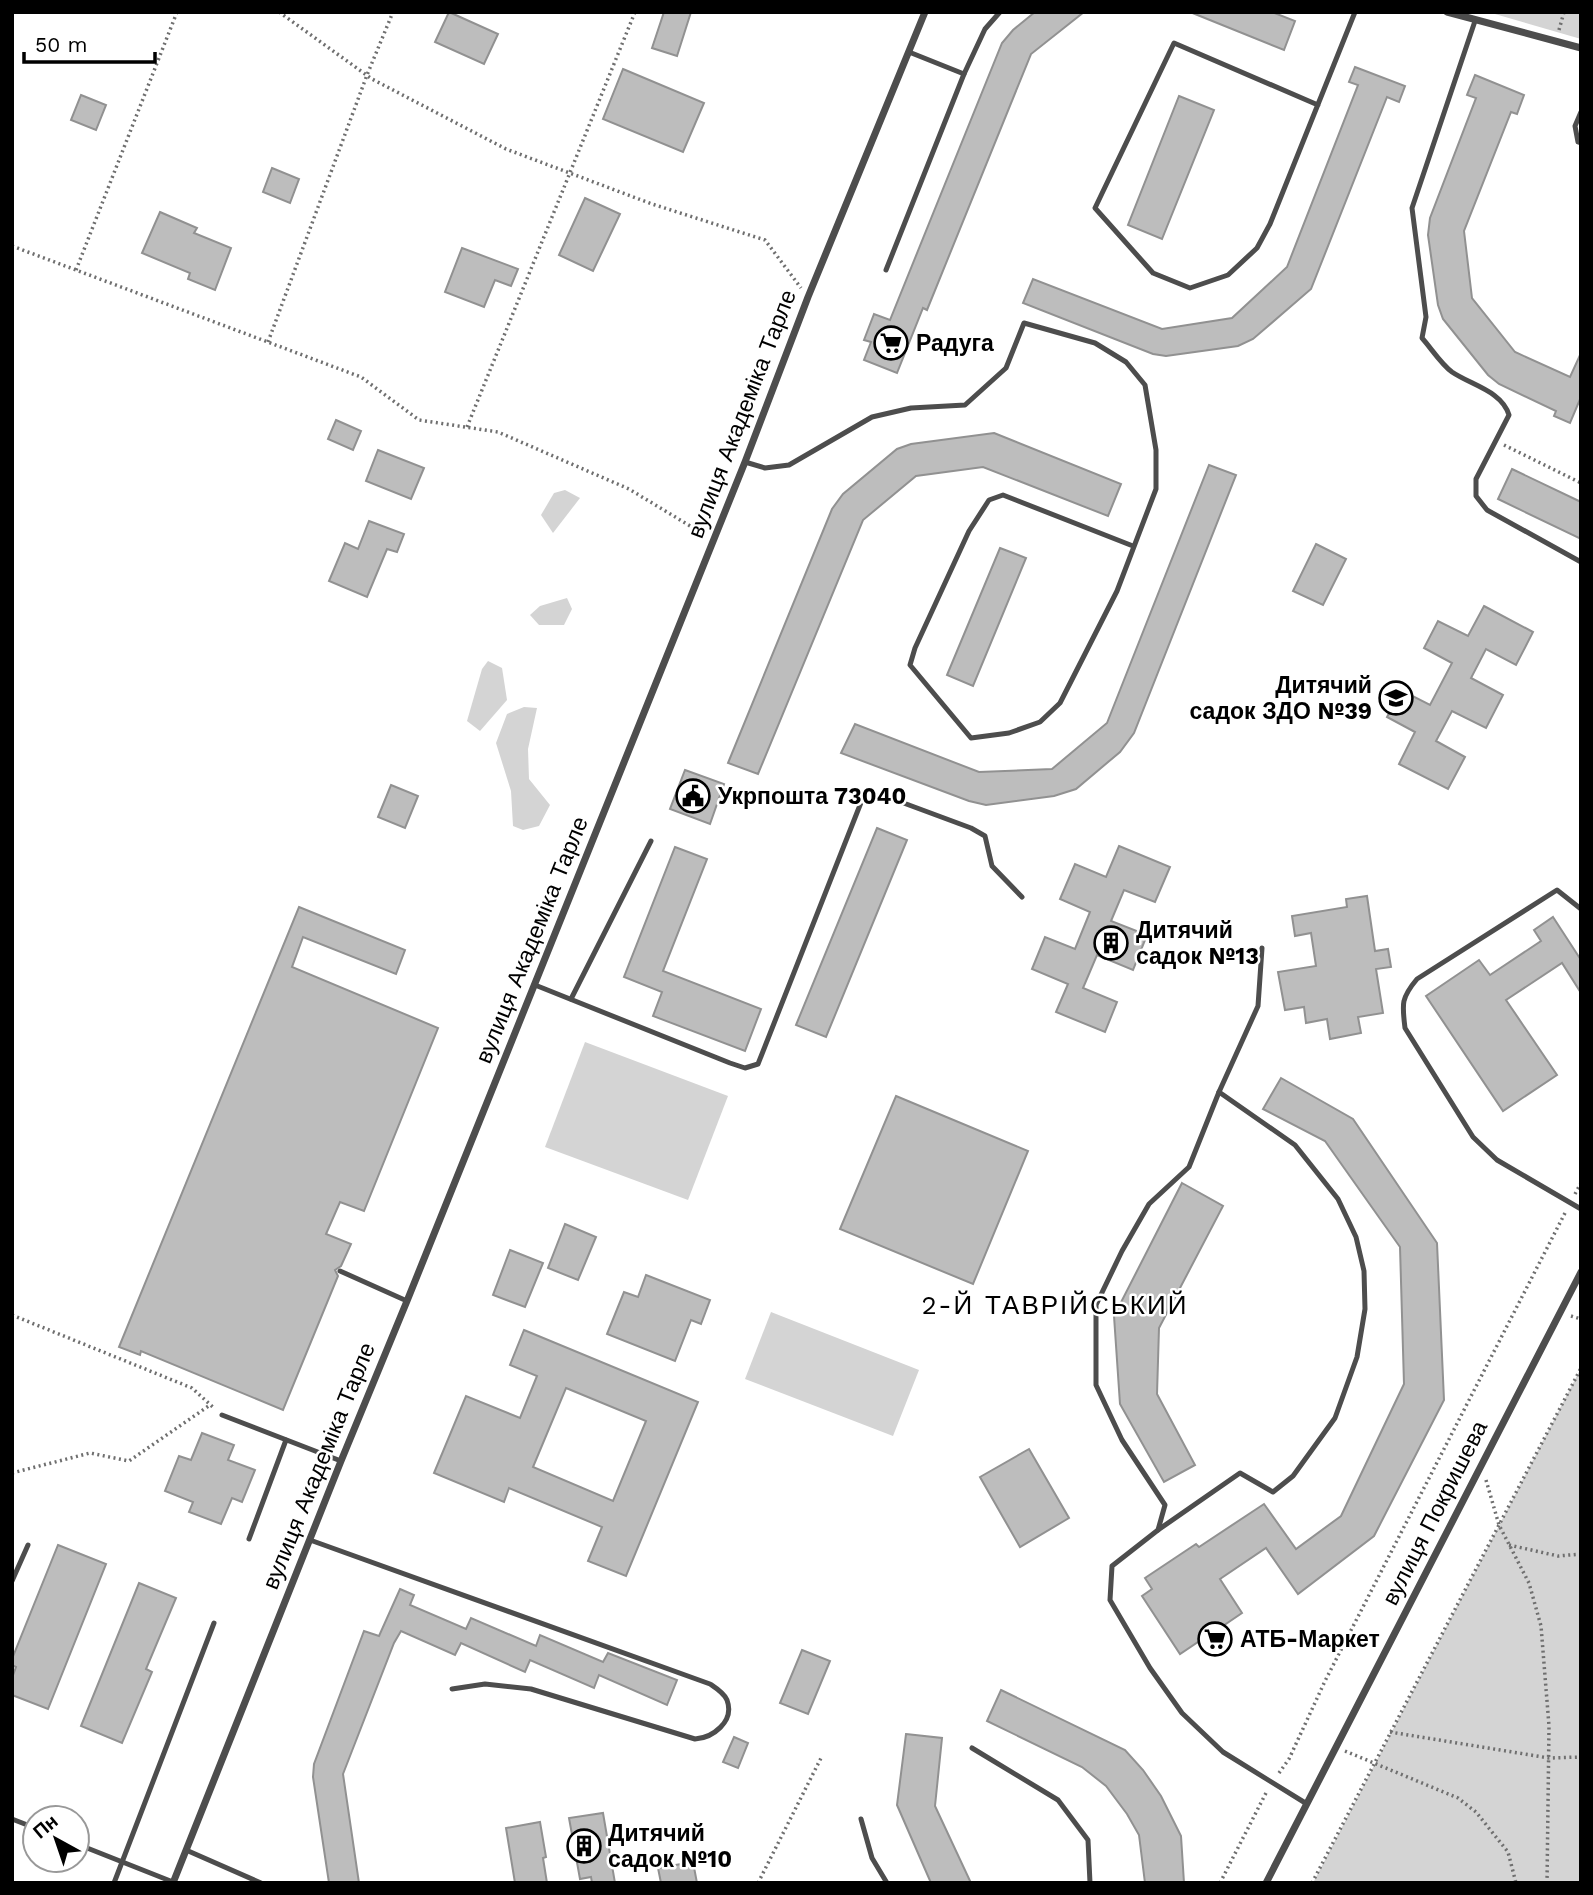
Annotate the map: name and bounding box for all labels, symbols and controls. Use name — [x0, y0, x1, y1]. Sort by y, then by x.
scale bar — [24, 21, 156, 65]
text: 50 m — [35, 32, 87, 57]
street label: вулиця Академіка Тарле — [682, 286, 802, 542]
supermarket icon: Радуга — [872, 324, 910, 362]
place label: Радуга — [916, 330, 994, 357]
place label: Дитячий садок ЗДО №39 — [1190, 672, 1372, 725]
school or university icon: Дитячий садок ЗДО №39 — [1377, 679, 1415, 717]
public building icon: Укрпошта 73040 — [674, 777, 712, 815]
place label: Укрпошта 73040 — [718, 783, 906, 810]
street label: вулиця Академіка Тарле — [470, 813, 594, 1067]
place label: Дитячий садок №13 — [1136, 917, 1259, 970]
building icon: Дитячий садок №13 — [1092, 924, 1130, 962]
district label: 2-Й ТАВРІЙСЬКИЙ — [922, 1290, 1188, 1320]
street label: вулиця Академіка Тарле — [257, 1339, 381, 1593]
street label: вулиця Покришева — [1377, 1416, 1493, 1610]
supermarket icon: АТБ-Маркет — [1196, 1620, 1234, 1658]
place label: АТБ-Маркет — [1240, 1626, 1380, 1653]
north arrow — [21, 1804, 91, 1874]
text: Пн — [28, 1809, 62, 1843]
place label: Дитячий садок №10 — [608, 1820, 732, 1873]
building icon: Дитячий садок №10 — [565, 1827, 603, 1865]

